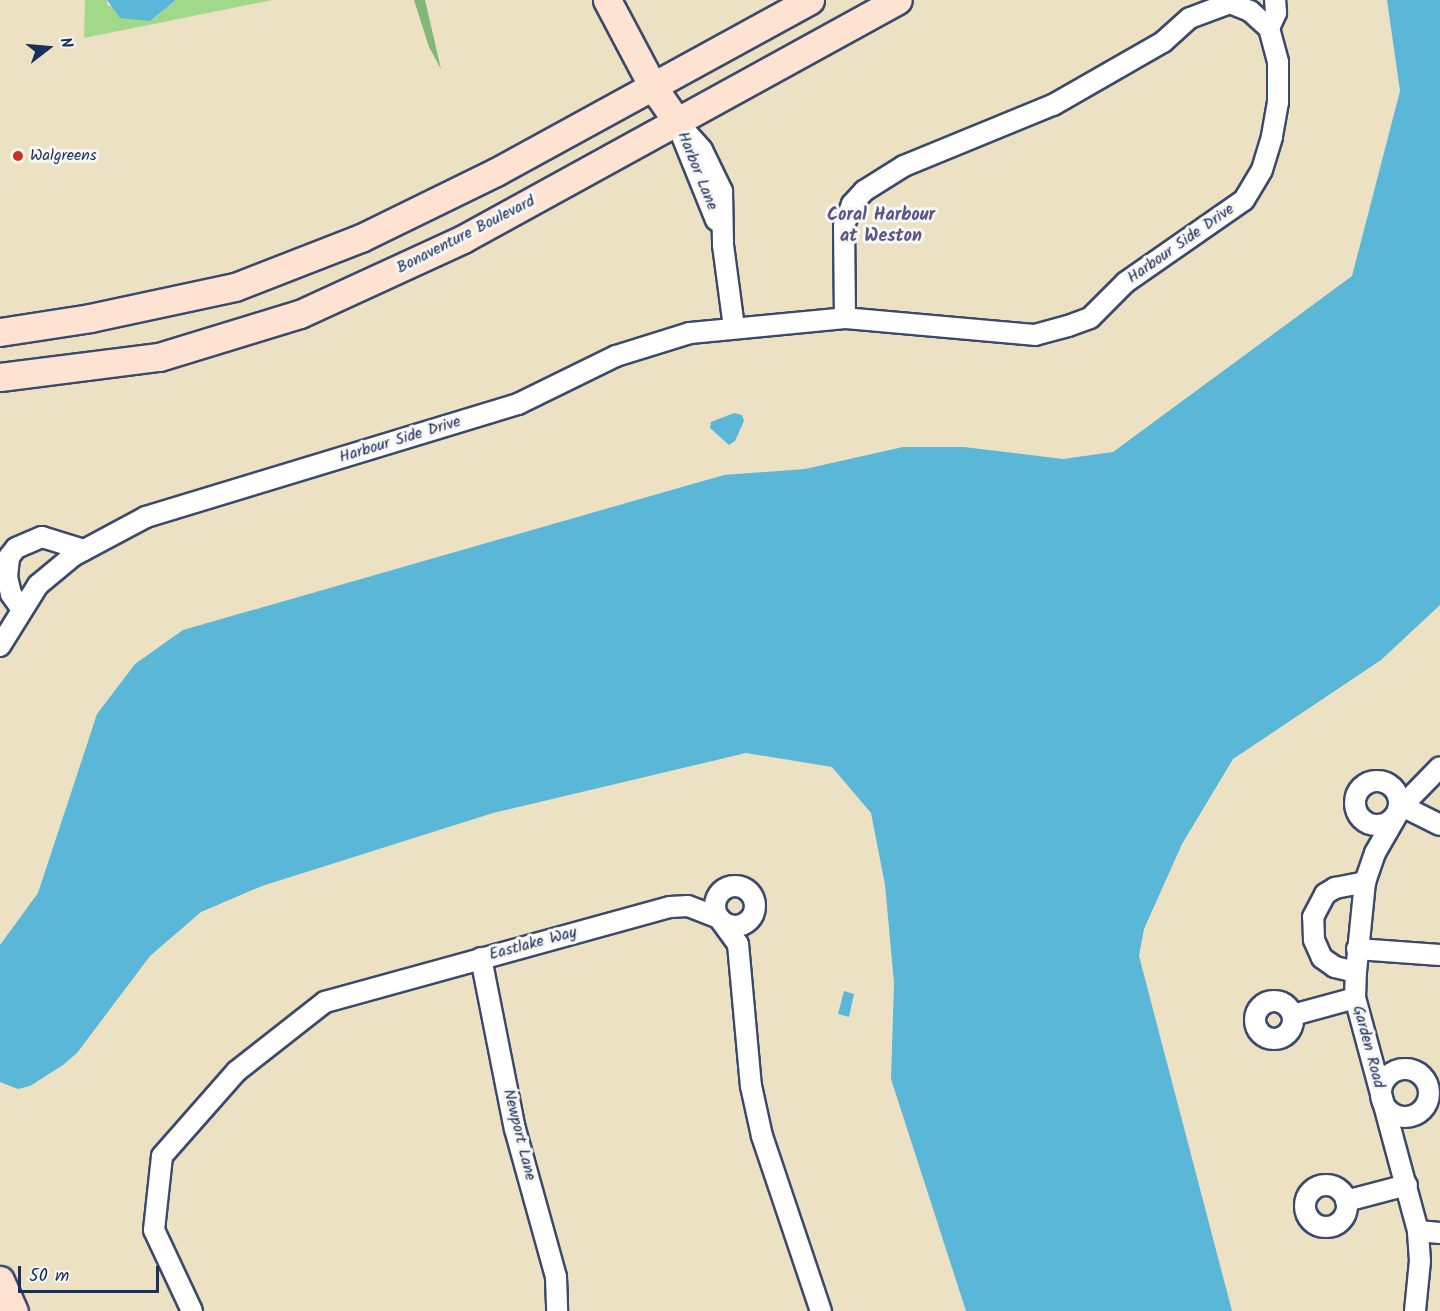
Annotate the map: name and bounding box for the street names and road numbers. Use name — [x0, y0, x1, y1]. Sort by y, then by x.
street label: Harbor Lane — [673, 129, 721, 213]
street label: Bonaventure Boulevard — [394, 192, 538, 278]
street label: Harbour Side Drive — [1124, 200, 1238, 288]
street label: Harbour Side Drive — [337, 412, 463, 468]
street label: Eastlake Way — [487, 923, 579, 965]
street label: Garden Road — [1348, 1004, 1388, 1090]
street label: Newport Lane — [498, 1087, 540, 1183]

